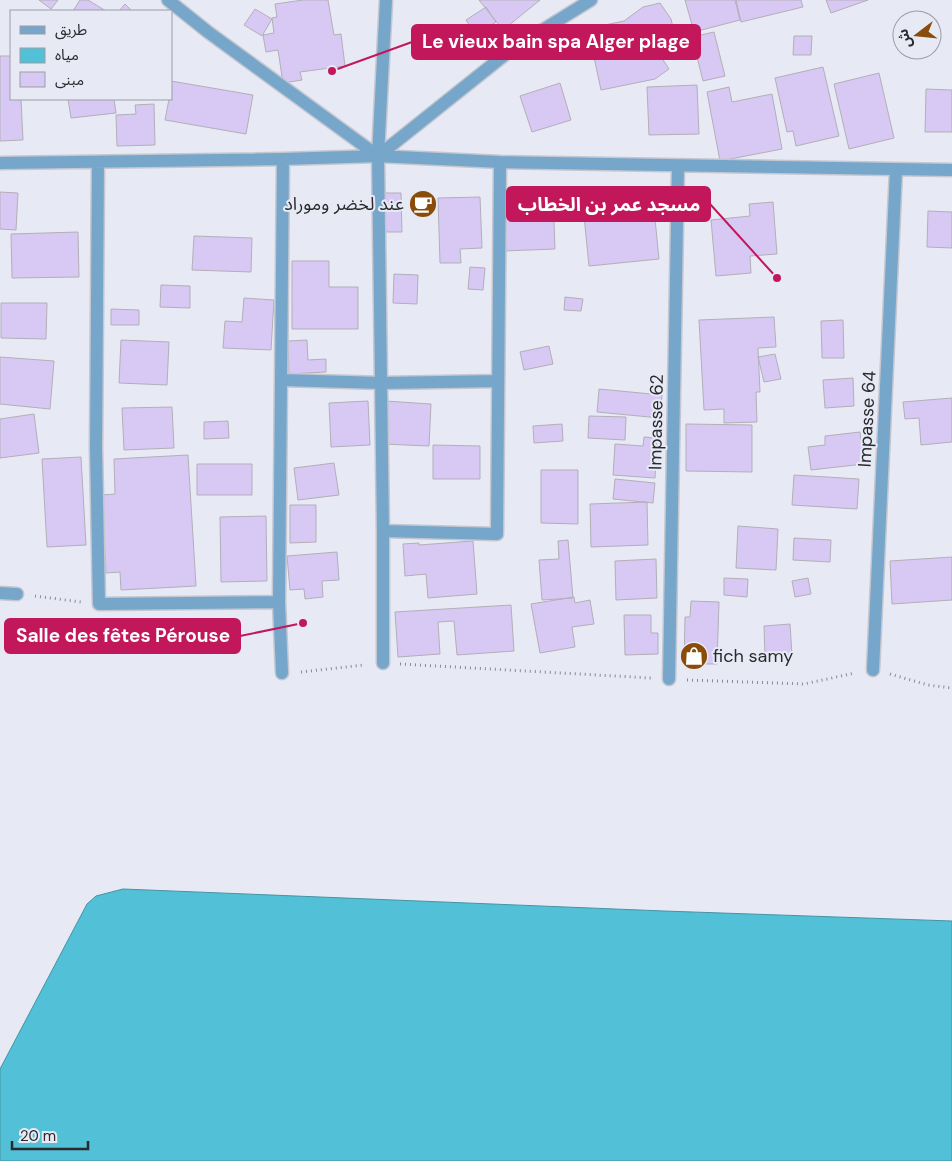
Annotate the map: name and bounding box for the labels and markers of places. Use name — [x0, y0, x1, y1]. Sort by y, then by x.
callout: Le vieux bain spa Alger plage — [412, 25, 700, 59]
callout: مسجد عمر بن الخطاب — [507, 187, 710, 221]
cafe icon: عند لخضر وموراد — [408, 189, 438, 219]
place label: عند لخضر وموراد — [284, 192, 404, 216]
callout: Salle des fêtes Pérouse — [5, 619, 240, 653]
shop icon: fich samy — [679, 641, 709, 671]
place label: fich samy — [713, 644, 793, 668]

